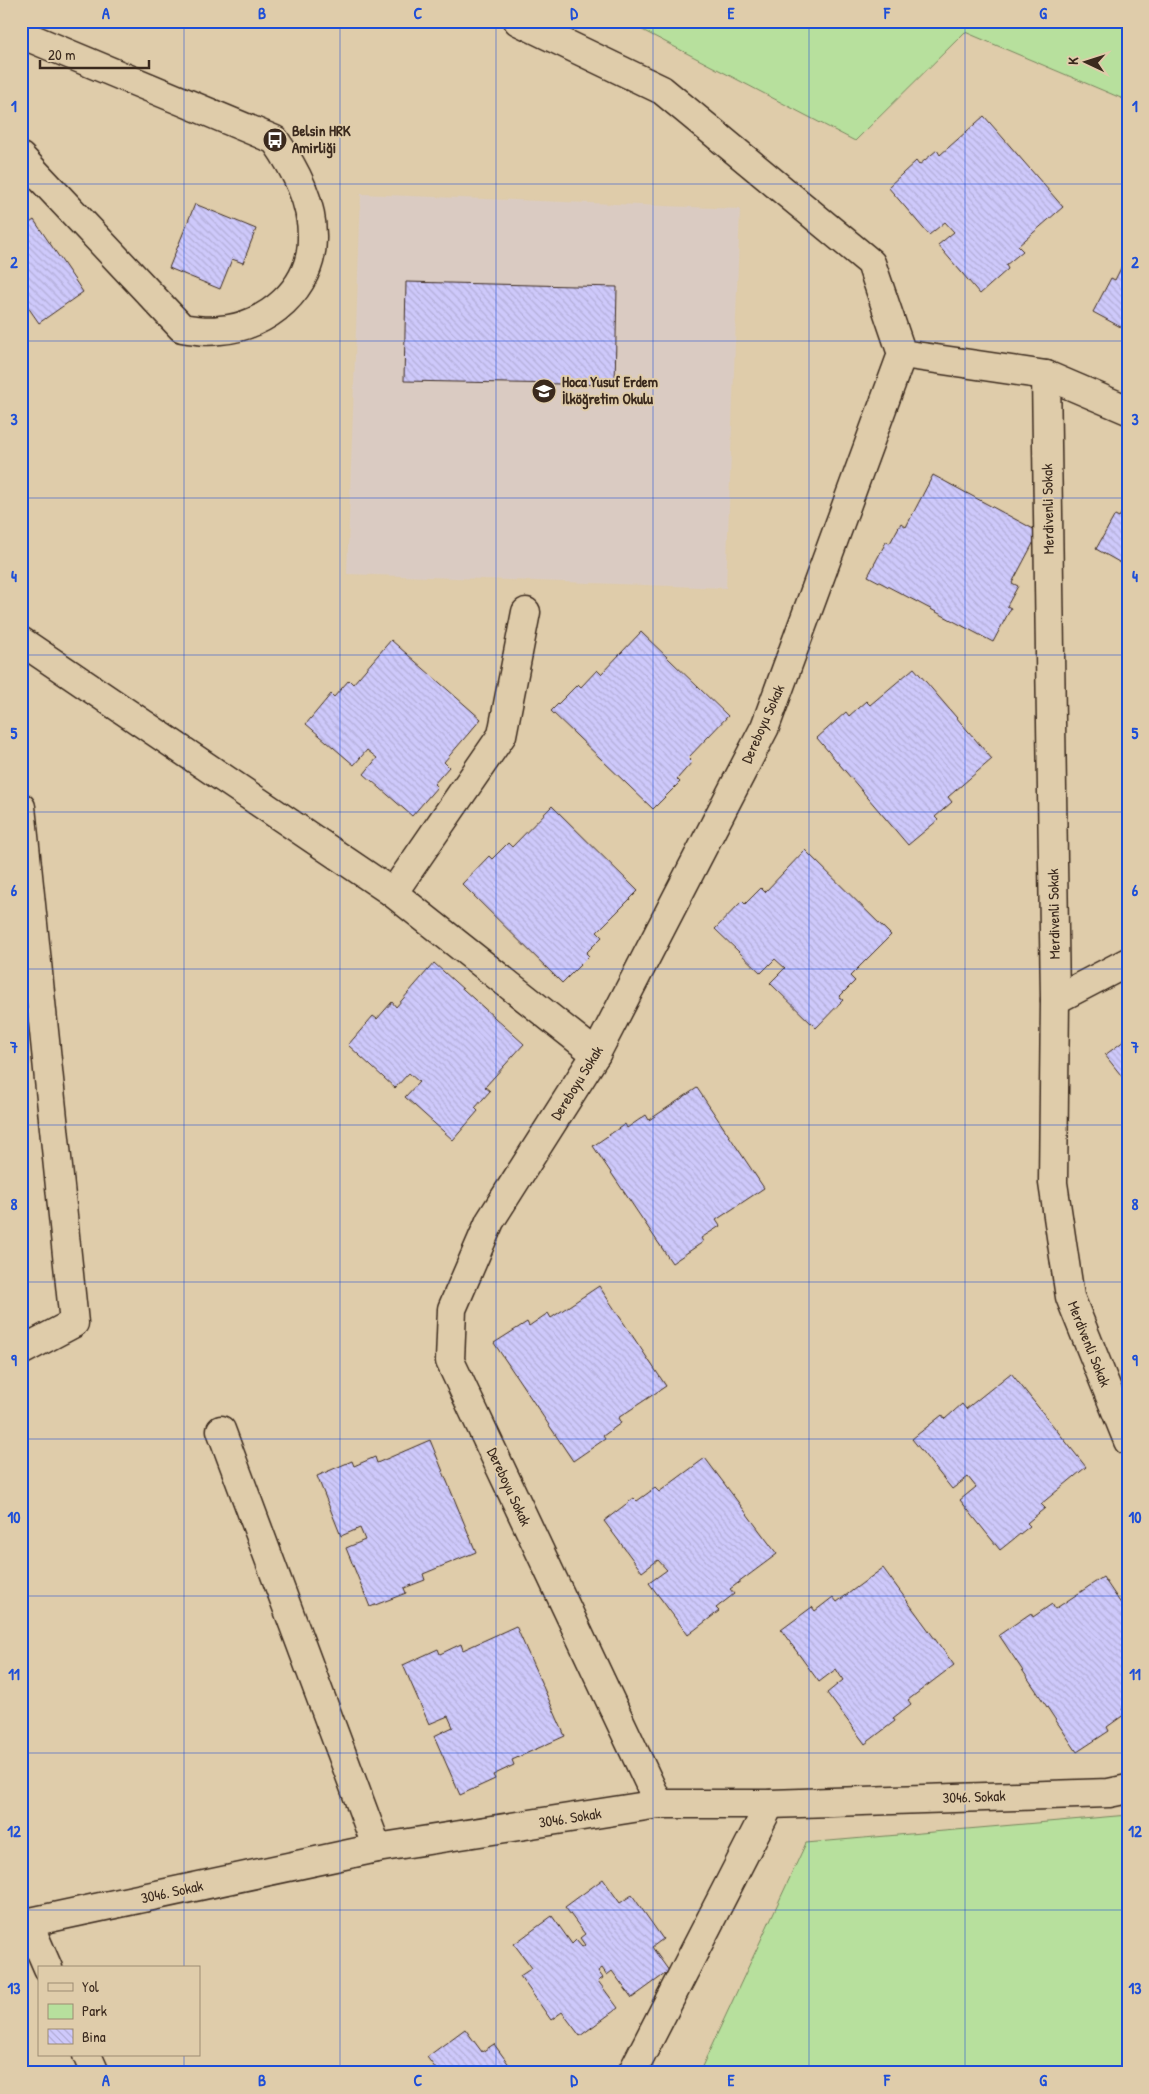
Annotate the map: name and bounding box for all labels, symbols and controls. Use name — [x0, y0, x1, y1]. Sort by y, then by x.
text: A — [102, 2, 110, 24]
text: B — [258, 2, 266, 24]
text: C — [414, 2, 423, 24]
text: D — [570, 2, 578, 24]
text: E — [727, 2, 735, 24]
text: F — [883, 2, 891, 24]
text: G — [1039, 2, 1047, 24]
scale bar — [40, 38, 149, 70]
north arrow — [1062, 38, 1112, 88]
text: 20 m — [48, 44, 75, 65]
text: K — [1063, 56, 1082, 65]
text: 1 — [11, 95, 17, 117]
text: 1 — [1132, 95, 1138, 117]
place label: Belsin HRK Amirliği — [292, 120, 351, 159]
bus stop icon: Belsin HRK Amirliği — [262, 127, 288, 153]
text: 2 — [10, 251, 18, 273]
text: 2 — [1131, 251, 1139, 273]
place label: Hoca Yusuf Erdem İlköğretim Okulu — [562, 371, 658, 410]
school or university icon: Hoca Yusuf Erdem İlköğretim Okulu — [531, 378, 557, 404]
text: 3 — [10, 408, 18, 430]
text: 3 — [1131, 408, 1139, 430]
street label: Merdivenli Sokak — [1036, 463, 1059, 555]
text: 4 — [11, 565, 17, 587]
text: 4 — [1132, 565, 1138, 587]
street label: Dereboyu Sokak — [736, 681, 789, 766]
text: 5 — [11, 722, 18, 744]
text: 5 — [1132, 722, 1139, 744]
street label: Merdivenli Sokak — [1042, 868, 1065, 960]
text: 6 — [11, 879, 18, 901]
text: 6 — [1132, 879, 1139, 901]
text: 7 — [9, 1036, 18, 1058]
text: 7 — [1130, 1036, 1139, 1058]
street label: Dereboyu Sokak — [545, 1041, 608, 1124]
text: 8 — [11, 1193, 18, 1215]
text: 8 — [1132, 1193, 1139, 1215]
street label: Merdivenli Sokak — [1063, 1298, 1116, 1390]
text: 9 — [11, 1349, 17, 1371]
text: 9 — [1132, 1349, 1138, 1371]
street label: Dereboyu Sokak — [482, 1444, 537, 1529]
text: 10 — [8, 1506, 20, 1528]
text: 10 — [1129, 1506, 1141, 1528]
text: 11 — [8, 1663, 20, 1685]
text: 11 — [1129, 1663, 1141, 1685]
street label: 3046. Sokak — [942, 1785, 1006, 1808]
street label: 3046. Sokak — [537, 1802, 603, 1833]
text: 12 — [7, 1820, 21, 1842]
text: 12 — [1128, 1820, 1142, 1842]
street label: 3046. Sokak — [139, 1875, 205, 1908]
legend — [38, 1966, 200, 2056]
text: Yol — [82, 1976, 99, 1997]
text: 13 — [8, 1977, 20, 1999]
text: 13 — [1129, 1977, 1141, 1999]
text: Park — [82, 2000, 107, 2021]
text: Bina — [82, 2026, 106, 2047]
text: A — [102, 2069, 110, 2091]
text: B — [258, 2069, 266, 2091]
text: C — [414, 2069, 423, 2091]
text: D — [570, 2069, 578, 2091]
text: E — [727, 2069, 735, 2091]
text: F — [883, 2069, 891, 2091]
text: G — [1039, 2069, 1047, 2091]

